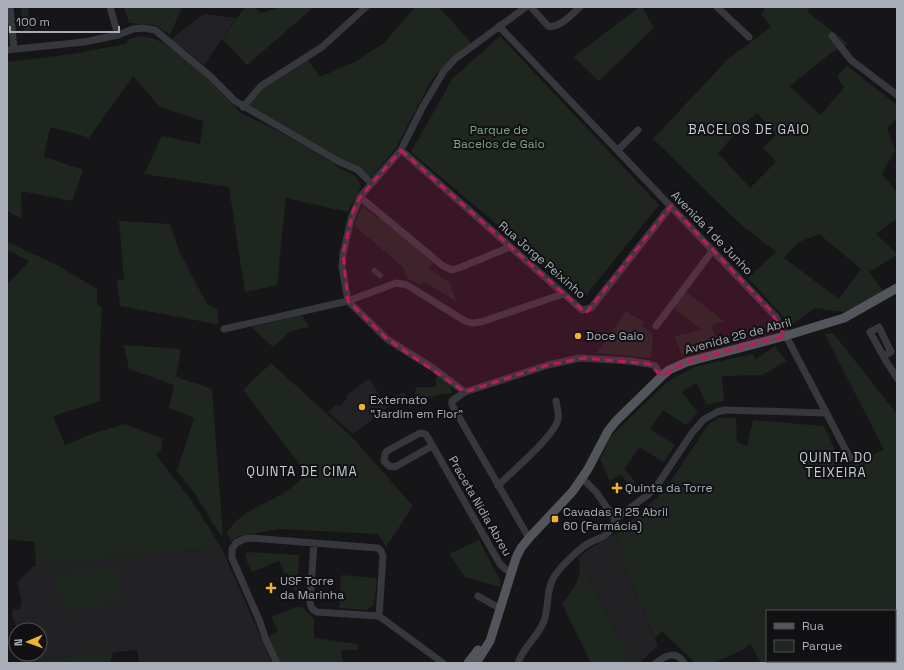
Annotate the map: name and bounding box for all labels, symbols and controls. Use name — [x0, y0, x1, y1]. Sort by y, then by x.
scale bar — [10, 8, 119, 34]
text: 100 m — [16, 14, 50, 30]
district label: BACELOS DE GAIO — [688, 121, 810, 138]
park label: Parque de Bacelos de Gaio — [453, 122, 545, 152]
street label: Avenida 1 de Junho — [668, 188, 756, 278]
street label: Rua Jorge Peixinho — [495, 218, 589, 302]
street label: Avenida 25 de Abril — [683, 314, 793, 358]
place label: Doce Gaio — [586, 328, 644, 344]
marker: Doce Gaio — [573, 331, 583, 341]
place label: Externato "Jardim em Flor" — [370, 392, 463, 422]
marker: Externato "Jardim em Flor" — [357, 402, 367, 412]
district label: QUINTA DO TEIXEIRA — [799, 449, 873, 481]
street label: Praceta Nídia Abreu — [445, 453, 515, 559]
district label: QUINTA DE CIMA — [246, 463, 358, 480]
place label: Quinta da Torre — [625, 480, 713, 496]
marker: Quinta da Torre — [612, 483, 622, 493]
place label: Cavadas R 25 Abril 60 (Farmácia) — [563, 504, 668, 534]
marker: Cavadas R 25 Abril 60 (Farmácia) — [550, 514, 560, 524]
place label: USF Torre da Marinha — [280, 573, 344, 603]
marker: USF Torre da Marinha — [265, 582, 277, 594]
legend — [766, 610, 896, 662]
text: Rua — [802, 618, 824, 634]
north arrow — [8, 622, 48, 662]
text: N — [11, 638, 25, 646]
text: Parque — [802, 638, 842, 654]

